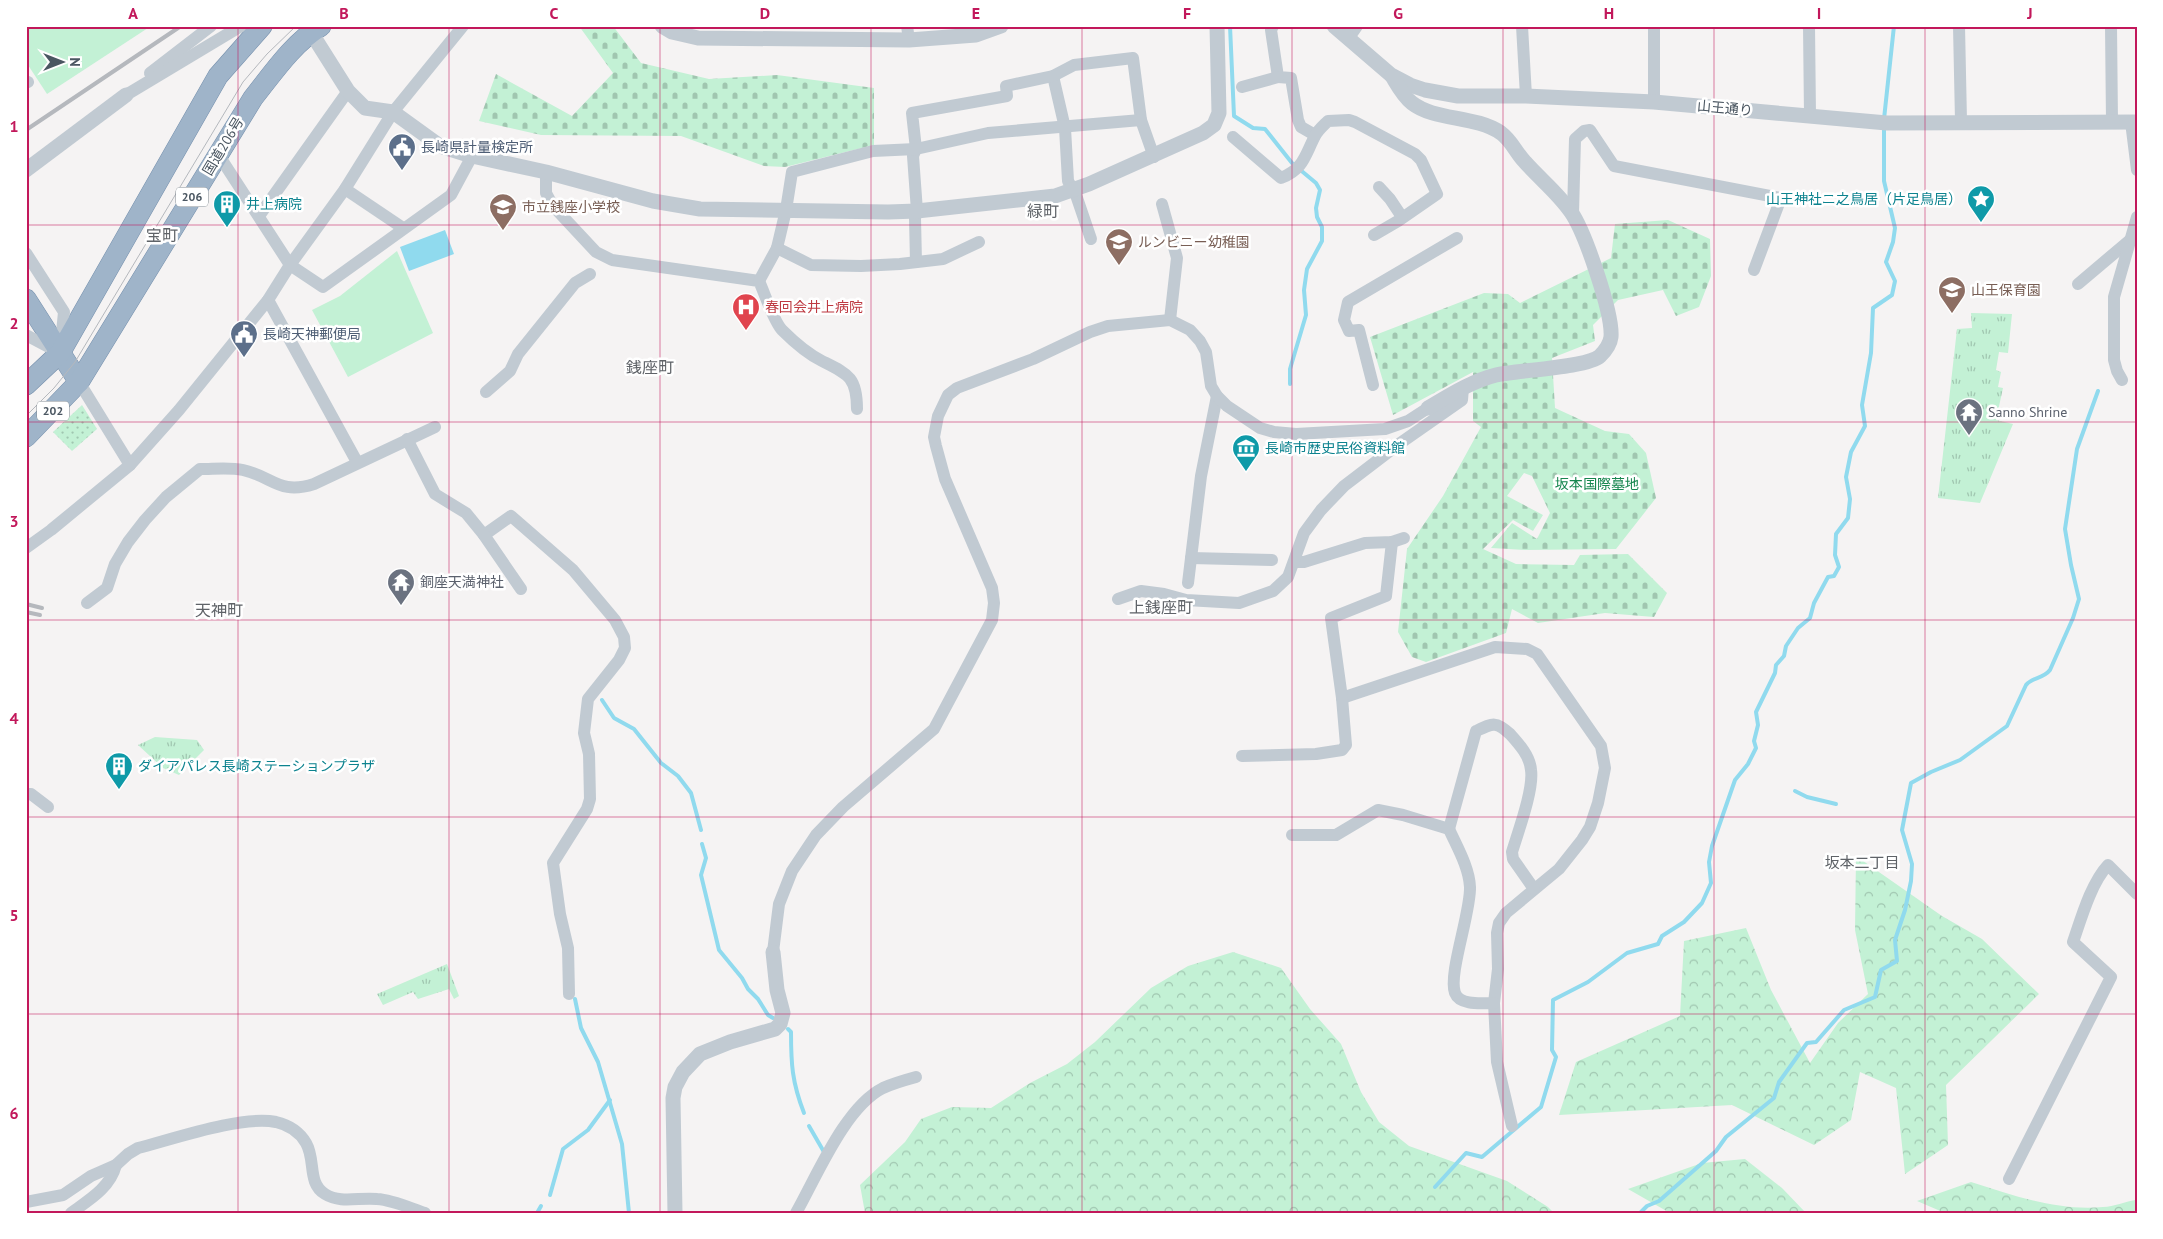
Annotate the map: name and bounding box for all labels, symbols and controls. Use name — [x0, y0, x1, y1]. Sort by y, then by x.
text: A — [128, 3, 138, 23]
text: B — [339, 3, 349, 23]
text: C — [550, 3, 559, 23]
text: D — [760, 3, 770, 23]
text: E — [972, 3, 980, 23]
text: F — [1183, 3, 1191, 23]
text: G — [1393, 3, 1403, 23]
text: H — [1604, 3, 1614, 23]
text: I — [1817, 3, 1821, 23]
text: J — [2026, 3, 2033, 23]
north arrow — [38, 38, 88, 88]
text: N — [66, 57, 84, 67]
street label: 山王通り — [1696, 97, 1754, 119]
street label: 国道206号 — [199, 114, 247, 178]
text: 1 — [9, 116, 19, 136]
public building icon: 長崎県計量検定所 — [387, 132, 417, 171]
place label: 長崎県計量検定所 — [421, 138, 533, 156]
place icon: 山王神社ニ之鳥居（片足鳥居） — [1966, 184, 1996, 223]
road number: 206 — [176, 188, 208, 206]
building icon: 井上病院 — [212, 189, 242, 228]
place label: 山王神社ニ之鳥居（片足鳥居） — [1766, 190, 1962, 208]
school or university icon: 市立銭座小学校 — [488, 192, 518, 231]
place label: 井上病院 — [246, 195, 302, 213]
place label: 市立銭座小学校 — [522, 198, 620, 216]
district label: 緑町 — [1027, 201, 1059, 221]
district label: 宝町 — [146, 225, 178, 245]
school or university icon: ルンビニー幼稚園 — [1104, 227, 1134, 266]
place label: ルンビニー幼稚園 — [1138, 233, 1250, 251]
school or university icon: 山王保育園 — [1937, 275, 1967, 314]
place label: 山王保育園 — [1971, 281, 2041, 299]
hospital icon: 春回会井上病院 — [731, 292, 761, 331]
place label: 春回会井上病院 — [765, 298, 863, 316]
text: 2 — [9, 313, 19, 333]
public building icon: 長崎天神郵便局 — [229, 319, 259, 358]
place label: 長崎天神郵便局 — [263, 325, 361, 343]
district label: 銭座町 — [626, 357, 674, 377]
temple icon: Sanno Shrine — [1954, 397, 1984, 436]
road number: 202 — [37, 402, 69, 421]
place label: Sanno Shrine — [1988, 403, 2067, 421]
museum icon: 長崎市歴史民俗資料館 — [1231, 433, 1261, 472]
place label: 長崎市歴史民俗資料館 — [1265, 439, 1405, 457]
park label: 坂本国際墓地 — [1555, 475, 1639, 493]
text: 3 — [9, 511, 19, 531]
temple icon: 銅座天満神社 — [386, 567, 416, 606]
place label: 銅座天満神社 — [420, 573, 504, 591]
district label: 上銭座町 — [1129, 597, 1193, 617]
district label: 天神町 — [195, 600, 243, 620]
text: 4 — [9, 708, 19, 728]
building icon: ダイアパレス長崎ステーションプラザ — [104, 751, 134, 790]
place label: ダイアパレス長崎ステーションプラザ — [138, 757, 375, 775]
district label: 坂本二丁目 — [1824, 853, 1900, 872]
text: 5 — [9, 905, 19, 925]
text: 6 — [9, 1103, 19, 1123]

